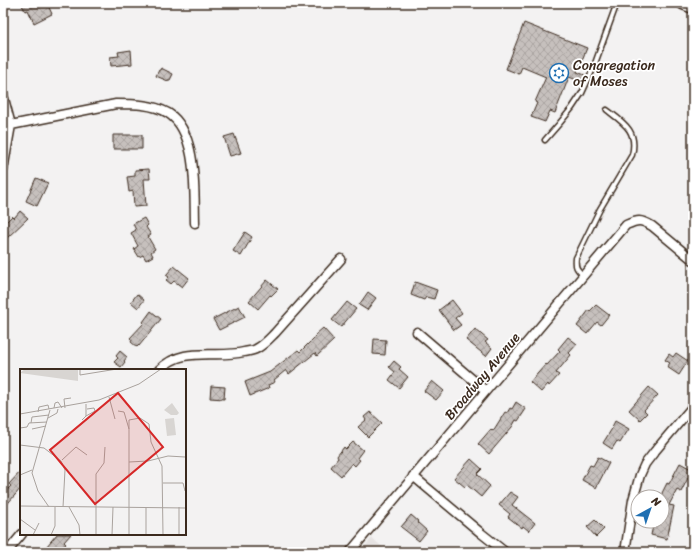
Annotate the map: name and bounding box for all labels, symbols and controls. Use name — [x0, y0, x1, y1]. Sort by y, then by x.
place label: Congregation of Moses — [573, 53, 656, 94]
synagogue icon: Congregation of Moses — [548, 62, 570, 84]
street label: Broadway Avenue — [438, 327, 527, 426]
inset map — [20, 369, 186, 535]
north arrow — [630, 489, 670, 529]
text: N — [646, 491, 665, 512]

